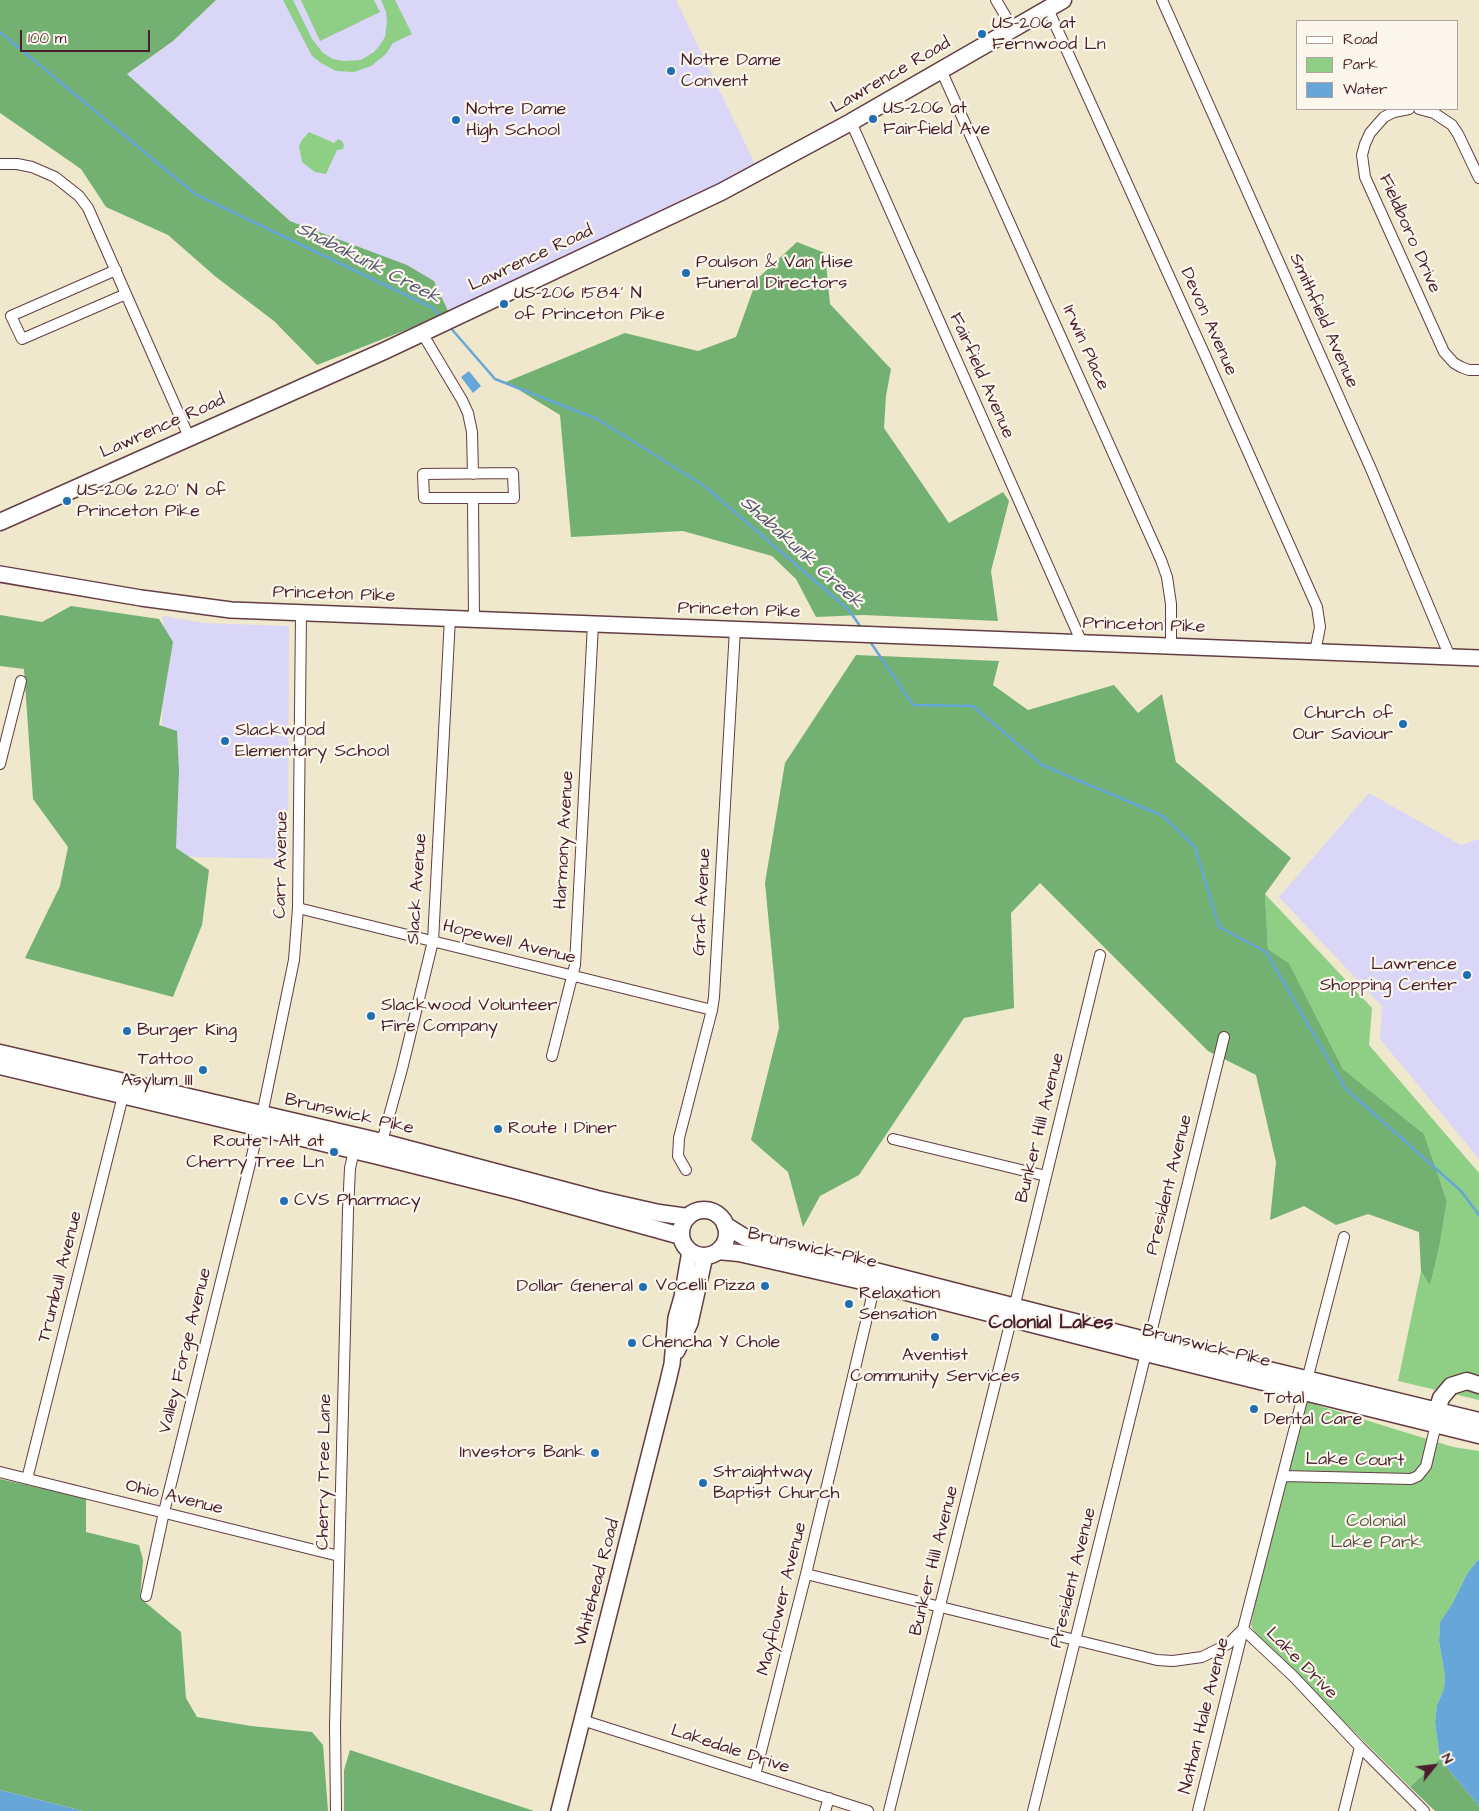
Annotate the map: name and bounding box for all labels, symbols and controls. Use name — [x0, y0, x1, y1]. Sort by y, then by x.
place label: US-206 at Fernwood Ln — [992, 13, 1106, 56]
scale bar — [22, 20, 152, 52]
legend — [1296, 20, 1459, 110]
text: 100 m — [28, 28, 67, 49]
marker: US-206 at Fernwood Ln — [976, 28, 988, 40]
text: Road — [1343, 29, 1377, 50]
street label: Lawrence Road — [827, 33, 955, 119]
place label: Notre Dame Convent — [681, 50, 781, 92]
text: Park — [1343, 54, 1378, 75]
marker: Notre Dame Convent — [665, 65, 677, 77]
text: Water — [1343, 79, 1387, 100]
place label: US-206 at Fairfield Ave — [883, 98, 990, 140]
place label: Notre Dame High School — [466, 99, 566, 142]
marker: US-206 at Fairfield Ave — [867, 113, 879, 125]
marker: Notre Dame High School — [450, 114, 462, 126]
street label: Fieldboro Drive — [1373, 171, 1445, 297]
water label: Shabakunk Creek — [292, 218, 444, 310]
street label: Lawrence Road — [465, 221, 597, 297]
street label: Smithfield Avenue — [1284, 250, 1362, 392]
place label: Poulson & Van Hise Funeral Directors — [696, 252, 853, 294]
street label: Devon Avenue — [1175, 265, 1241, 379]
marker: Poulson & Van Hise Funeral Directors — [680, 267, 692, 279]
place label: US-206 1584' N of Princeton Pike — [514, 283, 665, 326]
marker: US-206 1584' N of Princeton Pike — [498, 298, 510, 310]
street label: Irwin Place — [1057, 302, 1113, 394]
street label: Fairfield Avenue — [944, 310, 1018, 442]
street label: Lawrence Road — [97, 390, 229, 464]
place label: US-206 220' N of Princeton Pike — [77, 480, 226, 522]
water label: Shabakunk Creek — [735, 492, 867, 614]
marker: US-206 220' N of Princeton Pike — [61, 495, 73, 507]
street label: Princeton Pike — [272, 582, 396, 608]
street label: Princeton Pike — [677, 598, 801, 624]
street label: Princeton Pike — [1082, 613, 1206, 639]
place label: Church of Our Saviour — [1293, 703, 1393, 746]
marker: Church of Our Saviour — [1397, 718, 1409, 730]
place label: Slackwood Elementary School — [235, 720, 389, 762]
marker: Slackwood Elementary School — [219, 735, 231, 747]
street label: Harmony Avenue — [551, 770, 579, 910]
street label: Carr Avenue — [270, 811, 294, 919]
street label: Slack Avenue — [403, 833, 433, 945]
street label: Graf Avenue — [689, 848, 717, 956]
street label: Hopewell Avenue — [440, 916, 578, 970]
place label: Lawrence Shopping Center — [1320, 954, 1457, 996]
marker: Lawrence Shopping Center — [1461, 969, 1473, 981]
place label: Slackwood Volunteer Fire Company — [381, 995, 557, 1038]
marker: Slackwood Volunteer Fire Company — [365, 1010, 377, 1022]
place label: Burger King — [137, 1020, 237, 1042]
marker: Burger King — [121, 1025, 133, 1037]
place label: Tattoo Asylum III — [121, 1049, 193, 1092]
street label: Bunker Hill Avenue — [1012, 1051, 1070, 1205]
marker: Tattoo Asylum III — [197, 1064, 209, 1076]
street label: Brunswick Pike — [282, 1090, 416, 1140]
street label: President Avenue — [1142, 1113, 1198, 1257]
place label: Route 1 Diner — [508, 1118, 617, 1140]
marker: Route 1 Diner — [492, 1123, 504, 1135]
place label: Route 1 Alt at Cherry Tree Ln — [186, 1131, 324, 1174]
marker: Route 1 Alt at Cherry Tree Ln — [328, 1146, 340, 1158]
place label: CVS Pharmacy — [294, 1190, 421, 1212]
marker: CVS Pharmacy — [278, 1195, 290, 1207]
street label: Trumbull Avenue — [34, 1209, 88, 1345]
street label: Brunswick Pike — [745, 1224, 879, 1274]
street label: Valley Forge Avenue — [155, 1266, 217, 1436]
place label: Vocelli Pizza — [656, 1275, 755, 1297]
place label: Dollar General — [516, 1276, 633, 1298]
marker: Vocelli Pizza — [759, 1280, 771, 1292]
marker: Dollar General — [637, 1281, 649, 1293]
place label: Relaxation Sensation — [859, 1283, 940, 1326]
marker: Relaxation Sensation — [843, 1298, 855, 1310]
district label: Colonial Lakes — [989, 1313, 1113, 1335]
street label: Brunswick Pike — [1139, 1321, 1273, 1373]
marker: Aventist Community Services — [929, 1331, 941, 1343]
place label: Chencha Y Chole — [642, 1332, 780, 1354]
marker: Chencha Y Chole — [626, 1337, 638, 1349]
place label: Aventist Community Services — [850, 1345, 1020, 1388]
place label: Total Dental Care — [1264, 1388, 1362, 1430]
street label: Cherry Tree Lane — [313, 1394, 337, 1550]
marker: Total Dental Care — [1248, 1403, 1260, 1415]
place label: Investors Bank — [460, 1442, 585, 1464]
marker: Investors Bank — [589, 1447, 601, 1459]
street label: Lake Court — [1305, 1449, 1405, 1473]
place label: Straightway Baptist Church — [713, 1462, 840, 1505]
street label: Ohio Avenue — [123, 1475, 225, 1521]
marker: Straightway Baptist Church — [697, 1477, 709, 1489]
street label: Bunker Hill Avenue — [906, 1484, 964, 1638]
street label: President Avenue — [1046, 1506, 1102, 1650]
park label: Colonial Lake Park — [1330, 1511, 1422, 1554]
street label: Whitehead Road — [571, 1517, 625, 1649]
street label: Mayflower Avenue — [753, 1520, 813, 1678]
street label: Lake Drive — [1260, 1623, 1342, 1705]
street label: Nathan Hale Avenue — [1175, 1636, 1235, 1796]
street label: Lakedale Drive — [668, 1721, 792, 1779]
north arrow — [1409, 1741, 1459, 1791]
text: N — [1436, 1750, 1458, 1767]

